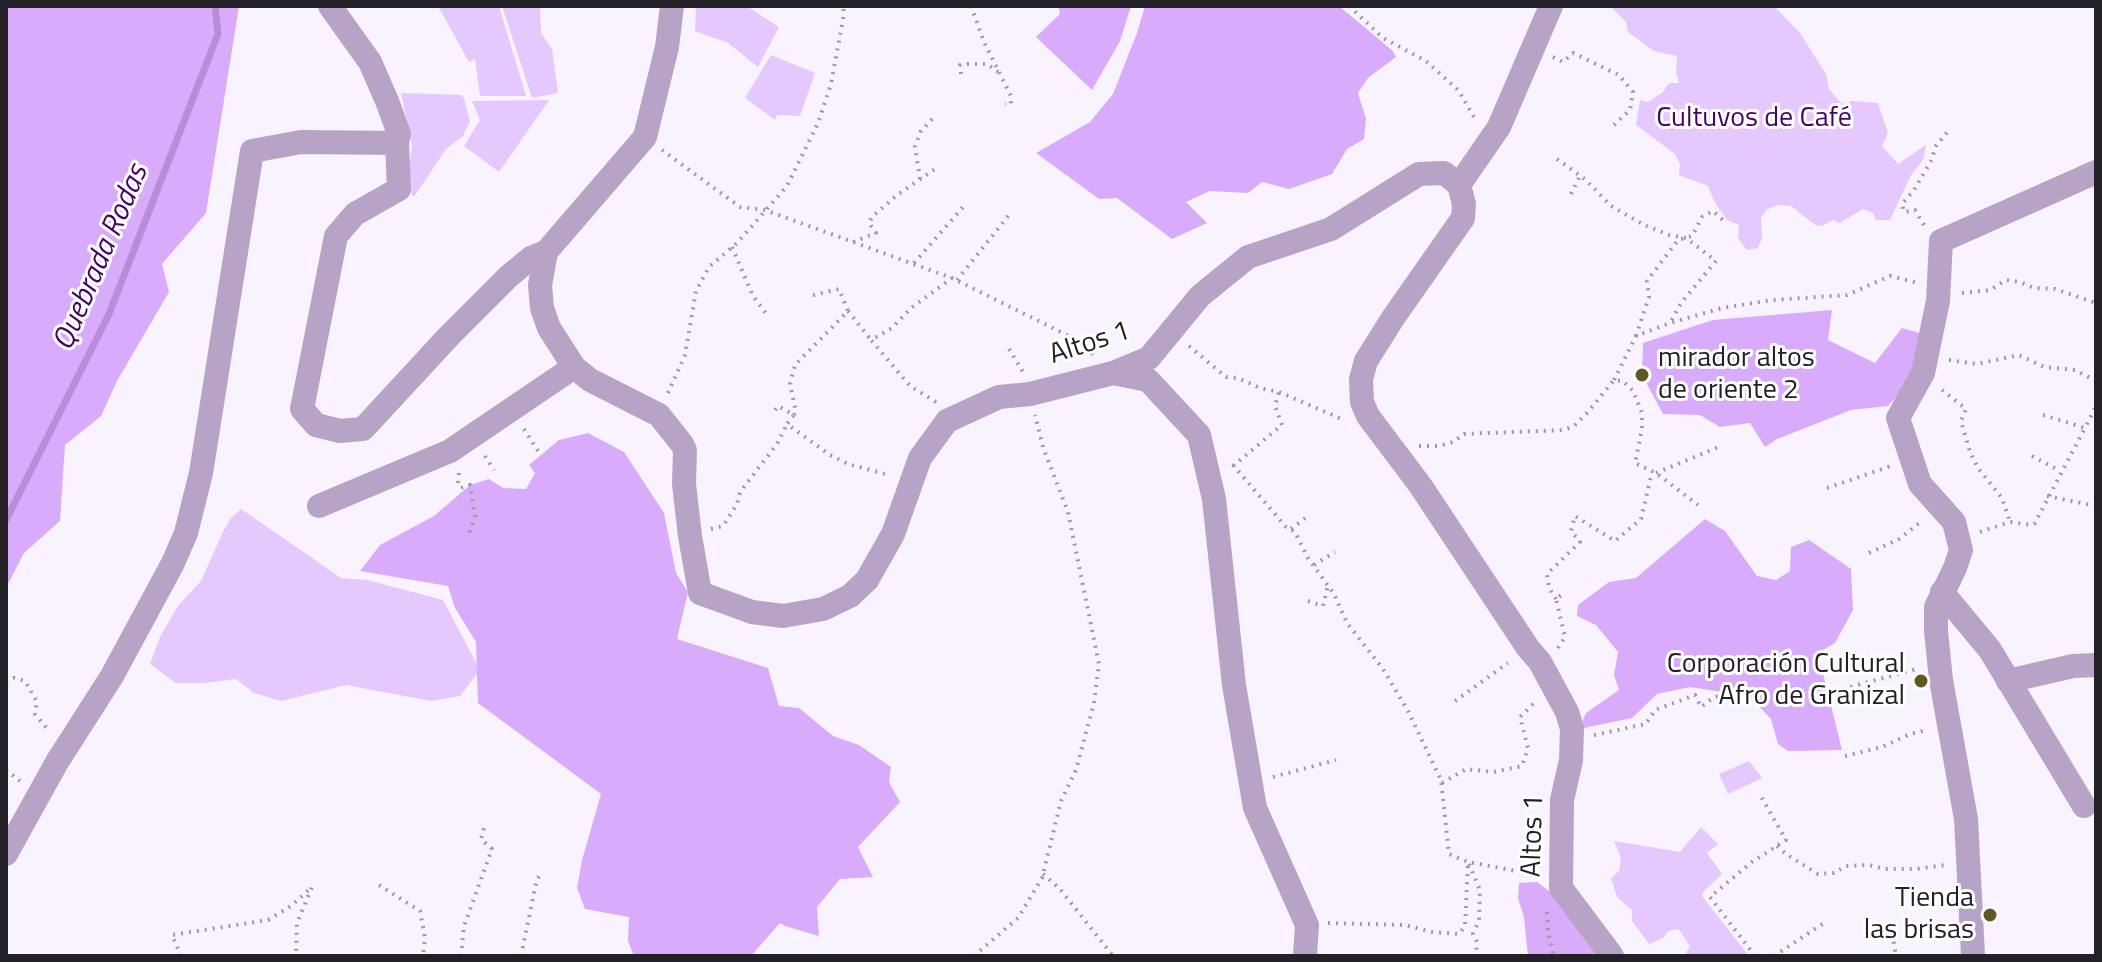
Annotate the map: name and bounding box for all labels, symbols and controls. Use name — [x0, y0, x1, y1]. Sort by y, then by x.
park label: Cultuvos de Café — [1656, 102, 1852, 136]
water label: Quebrada Rodas — [47, 160, 157, 356]
street label: Altos 1 — [1046, 315, 1134, 373]
place label: mirador altos de oriente 2 — [1658, 342, 1815, 408]
marker: mirador altos de oriente 2 — [1633, 366, 1651, 384]
place label: Corporación Cultural Afro de Granizal — [1667, 648, 1905, 714]
marker: Corporación Cultural Afro de Granizal — [1912, 672, 1930, 690]
street label: Altos 1 — [1516, 794, 1552, 878]
place label: Tienda las brisas — [1864, 882, 1974, 948]
marker: Tienda las brisas — [1981, 906, 1999, 924]

